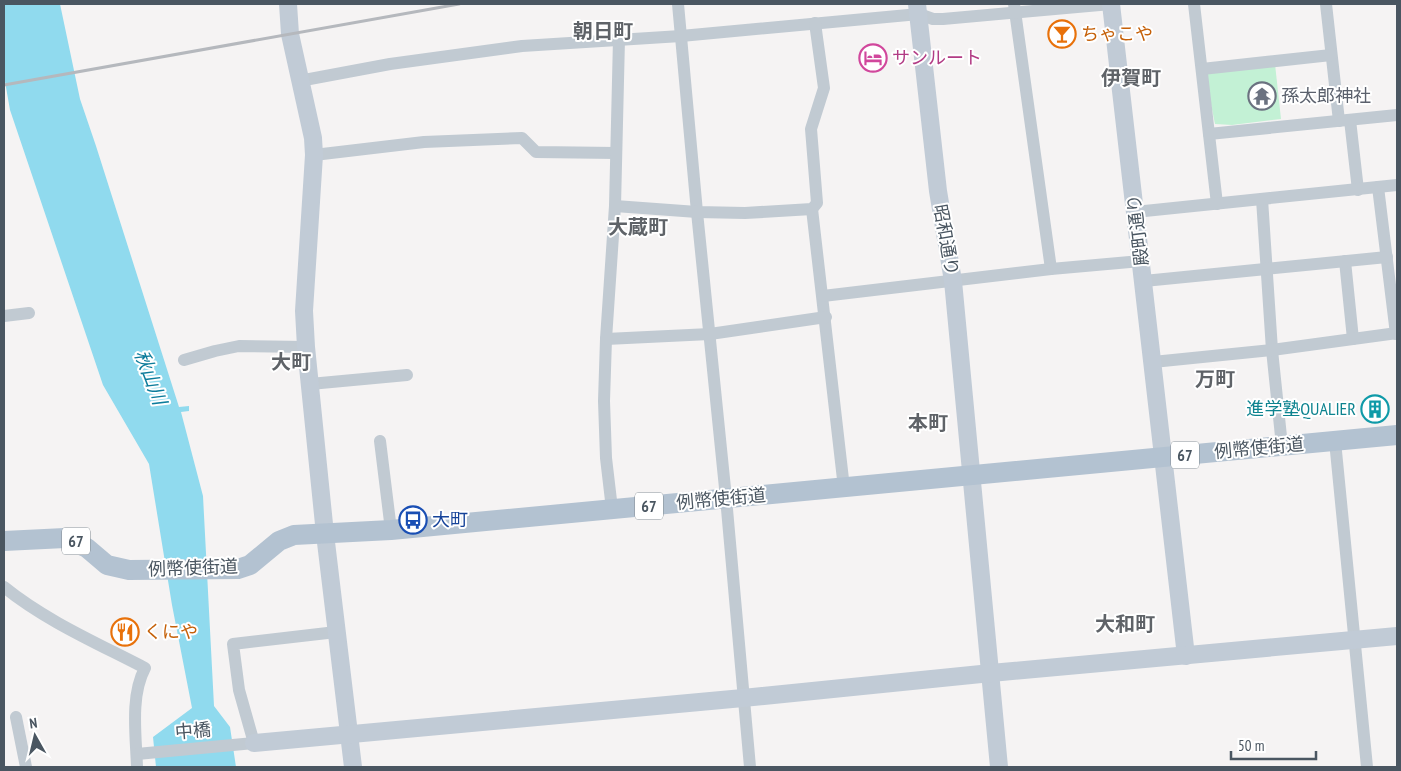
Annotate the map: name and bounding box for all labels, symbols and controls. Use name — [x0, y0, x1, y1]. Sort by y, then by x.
district label: 朝日町 — [573, 18, 633, 44]
bar icon: ちゃこや — [1047, 19, 1077, 49]
place label: ちゃこや — [1081, 22, 1153, 45]
hotel icon: サンルート — [858, 43, 888, 73]
place label: サンルート — [892, 46, 982, 69]
district label: 伊賀町 — [1101, 65, 1161, 91]
temple icon: 孫太郎神社 — [1247, 81, 1277, 111]
place label: 孫太郎神社 — [1281, 84, 1371, 107]
street label: 殿町通り — [1122, 193, 1153, 267]
street label: 昭和通り — [929, 202, 964, 277]
district label: 大蔵町 — [608, 214, 668, 240]
water label: 秋山川 — [130, 346, 173, 410]
district label: 大町 — [271, 349, 311, 375]
district label: 万町 — [1195, 366, 1235, 392]
building icon: 進学塾QUALIER — [1360, 394, 1390, 424]
place label: 進学塾QUALIER — [1246, 397, 1356, 420]
district label: 本町 — [908, 410, 948, 436]
street label: 例幣使街道 — [1213, 432, 1305, 463]
road number: 67 — [1171, 442, 1199, 468]
street label: 例幣使街道 — [675, 483, 767, 514]
road number: 67 — [635, 492, 663, 520]
bus stop icon: 大町 — [398, 505, 428, 535]
place label: 大町 — [432, 508, 468, 531]
road number: 67 — [62, 528, 90, 554]
street label: 例幣使街道 — [148, 554, 238, 581]
district label: 大和町 — [1095, 611, 1155, 637]
restaurant icon: くにや — [110, 617, 140, 647]
place label: くにや — [144, 620, 198, 643]
north arrow — [10, 711, 60, 761]
text: N — [28, 714, 38, 733]
street label: 中橋 — [174, 717, 212, 744]
scale bar — [1231, 728, 1316, 760]
text: 50 m — [1238, 736, 1264, 755]

